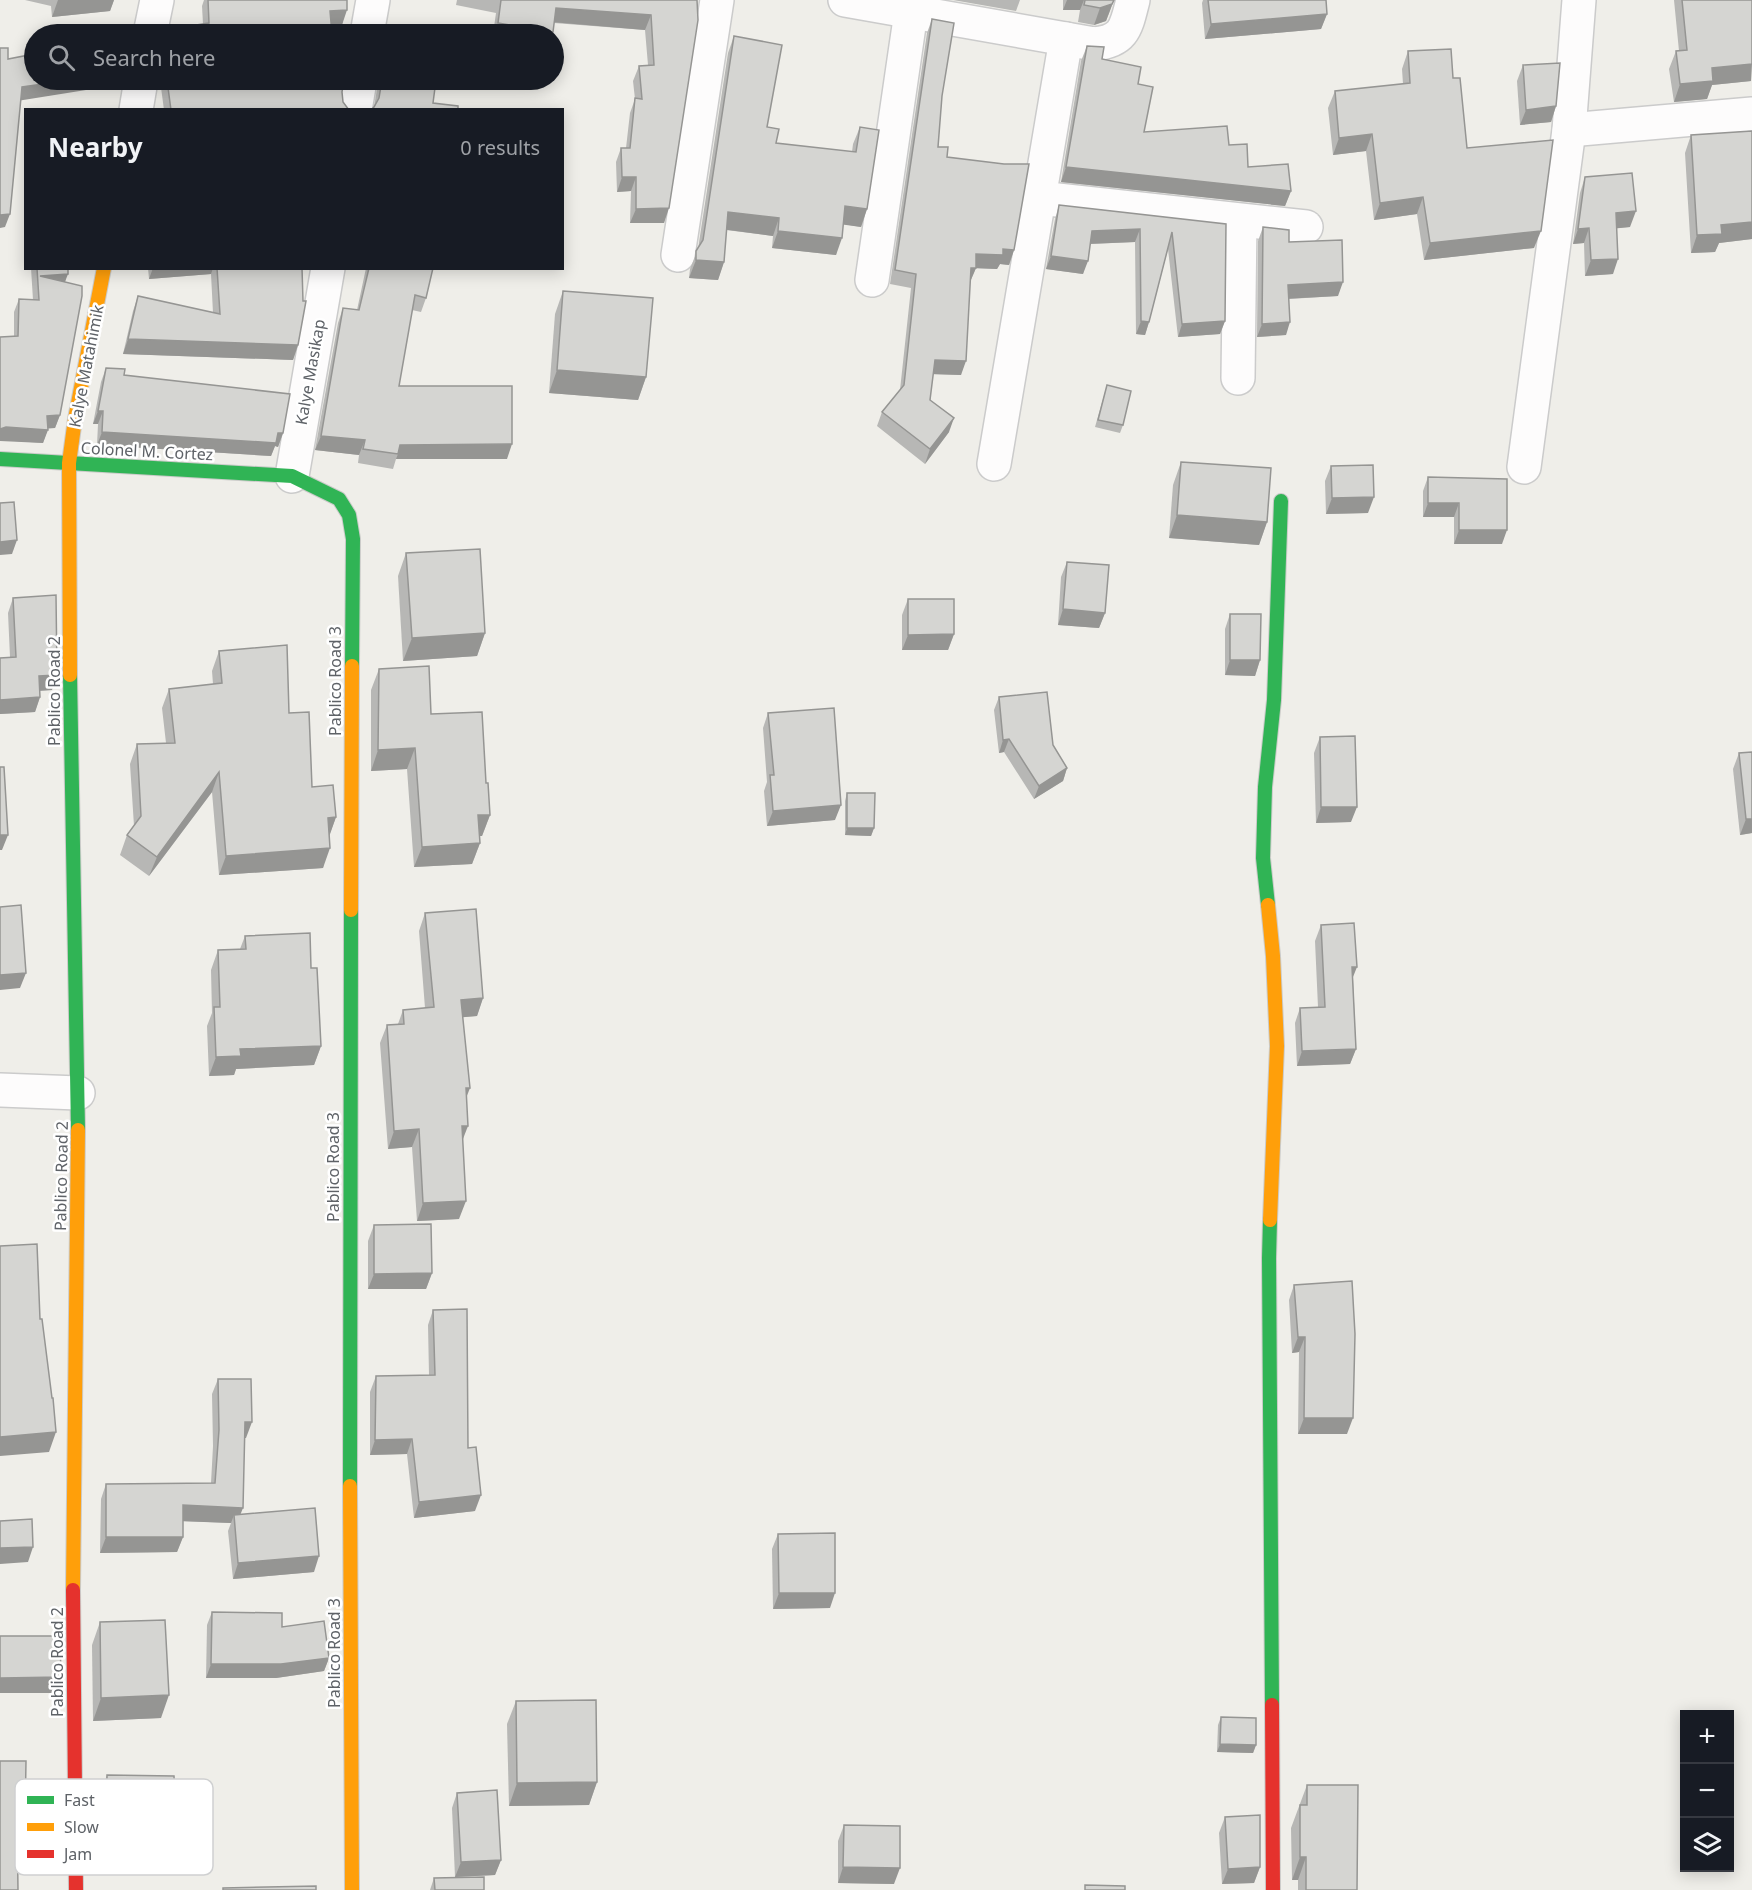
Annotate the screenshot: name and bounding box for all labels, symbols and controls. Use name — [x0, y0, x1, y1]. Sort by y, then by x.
search box — [24, 24, 564, 90]
icon: search — [45, 41, 78, 74]
text: Search here — [93, 42, 215, 72]
text: Nearby — [48, 129, 143, 165]
text: 0 results — [460, 134, 540, 161]
street label: Kalye Matahimik — [63, 302, 109, 429]
street label: Kalye Masikap — [290, 317, 330, 427]
street label: Colonel M. Cortez — [80, 437, 214, 465]
street label: Pablico Road 3 — [324, 626, 346, 736]
street label: Pablico Road 2 — [43, 636, 65, 746]
street label: Pablico Road 3 — [322, 1112, 344, 1222]
street label: Pablico Road 2 — [49, 1121, 73, 1231]
street label: Pablico Road 3 — [323, 1598, 345, 1708]
street label: Pablico Road 2 — [46, 1607, 68, 1717]
map controls — [1680, 1710, 1734, 1872]
button: + — [1680, 1710, 1734, 1764]
button: − — [1680, 1764, 1734, 1818]
legend — [15, 1779, 213, 1875]
text: Fast — [64, 1789, 95, 1811]
text: Slow — [64, 1816, 99, 1838]
button: layers — [1680, 1818, 1734, 1872]
text: Jam — [62, 1843, 92, 1865]

